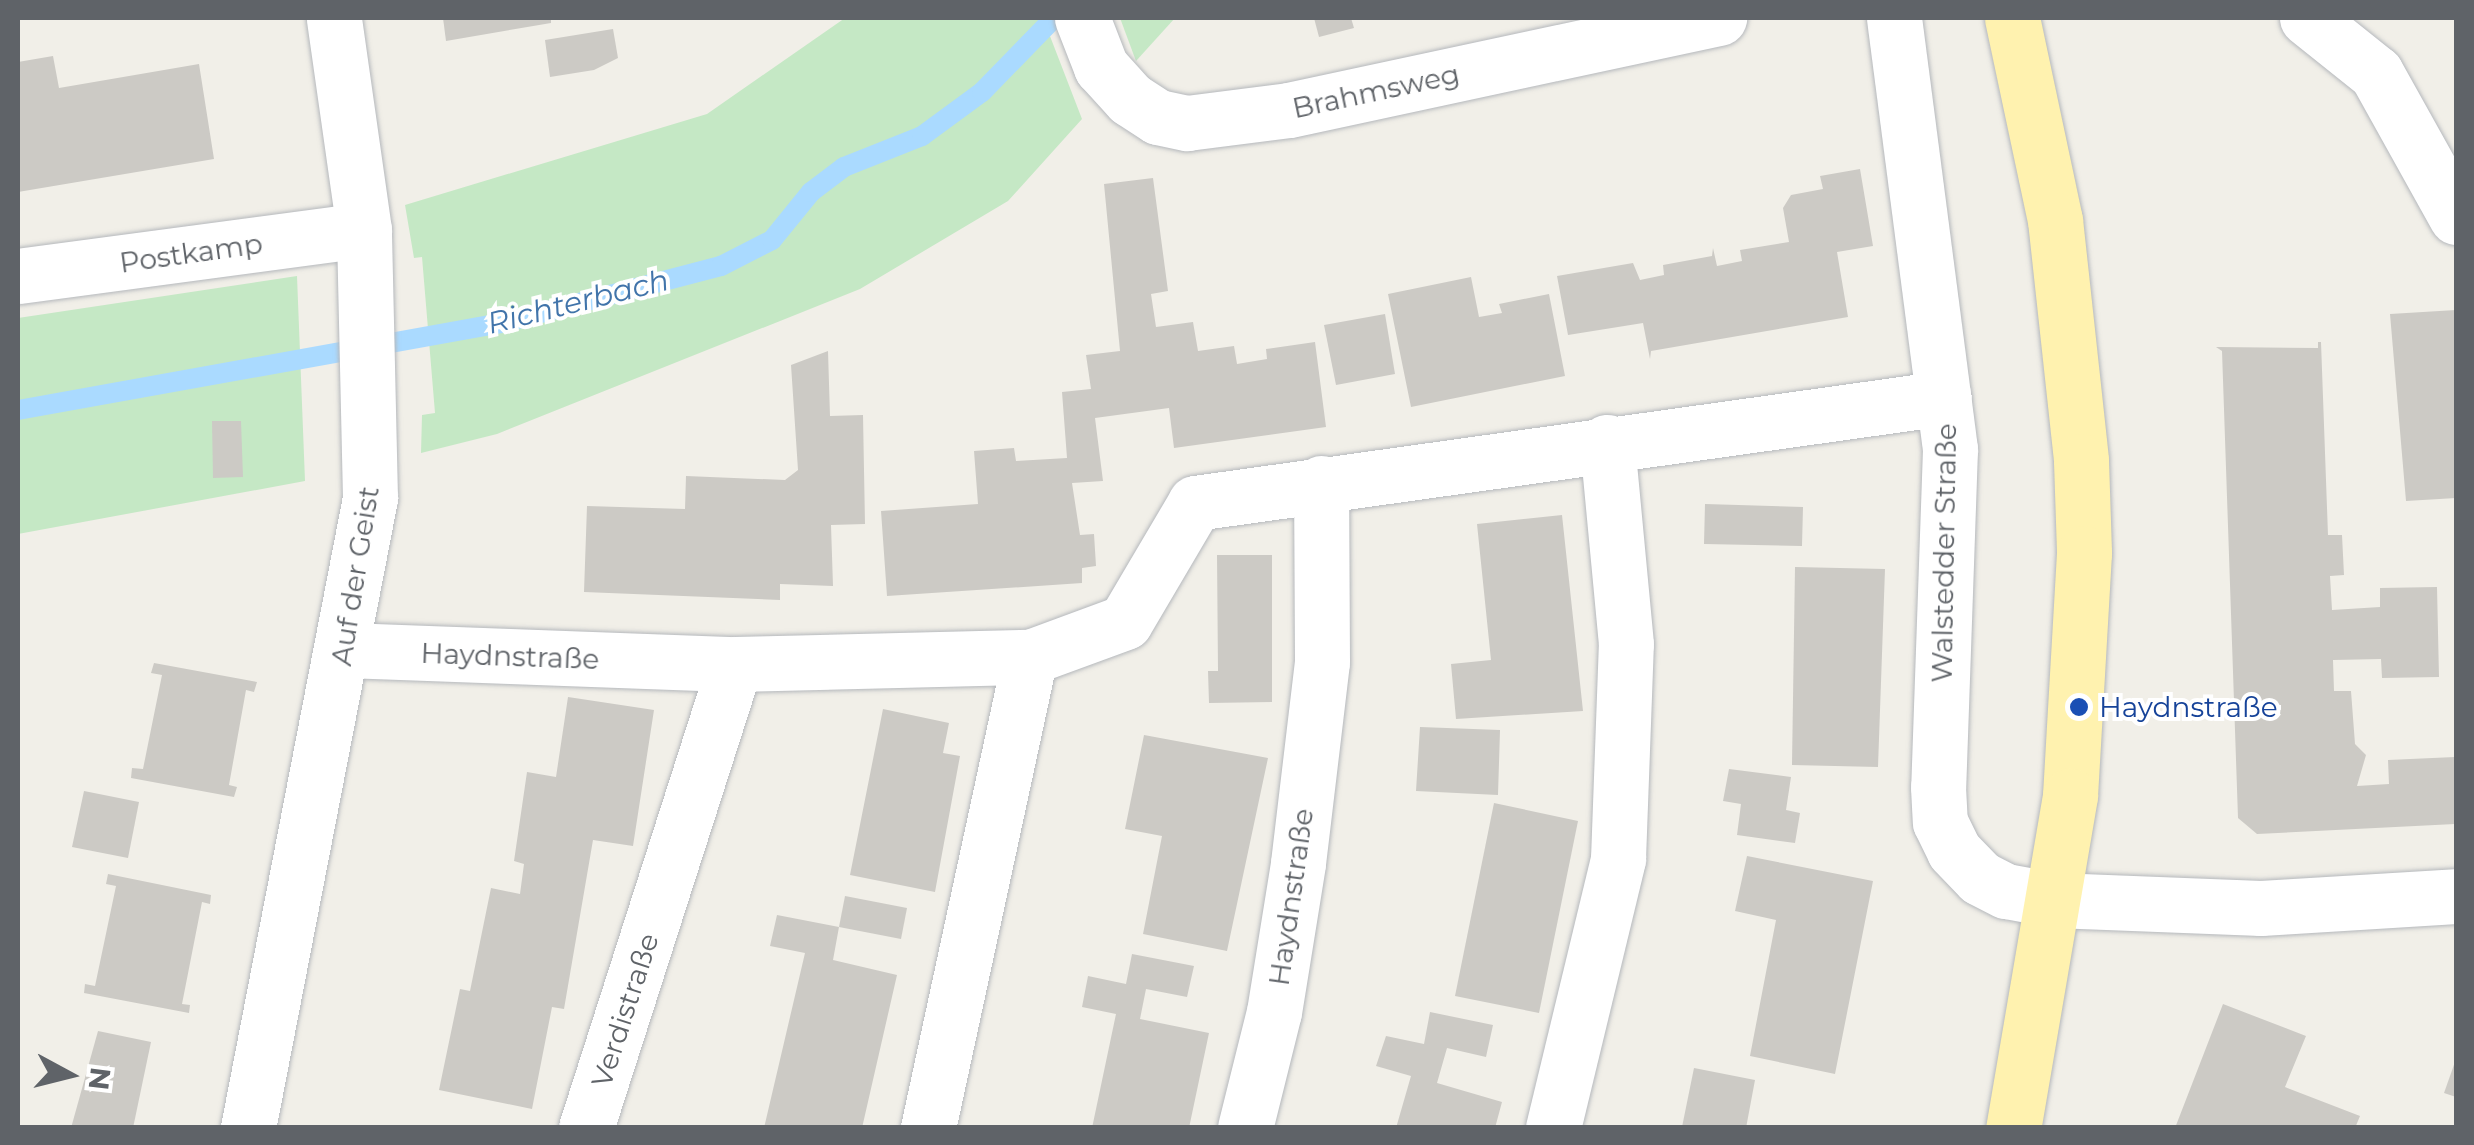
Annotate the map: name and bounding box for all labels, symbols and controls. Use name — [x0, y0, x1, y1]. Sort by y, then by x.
street label: Brahmsweg — [1289, 57, 1463, 125]
street label: Postkamp — [117, 226, 265, 280]
water label: Richterbach — [483, 262, 673, 342]
street label: Walstedder Straße — [1925, 423, 1963, 683]
street label: Auf der Geist — [324, 484, 386, 668]
street label: Haydnstraße — [420, 636, 600, 676]
place label: Haydnstraße — [2099, 690, 2278, 724]
marker: Haydnstraße — [2068, 696, 2090, 718]
street label: Haydnstraße — [1262, 806, 1320, 988]
street label: Verdistraße — [584, 929, 666, 1091]
north arrow — [20, 1025, 120, 1125]
text: N — [82, 1065, 118, 1092]

